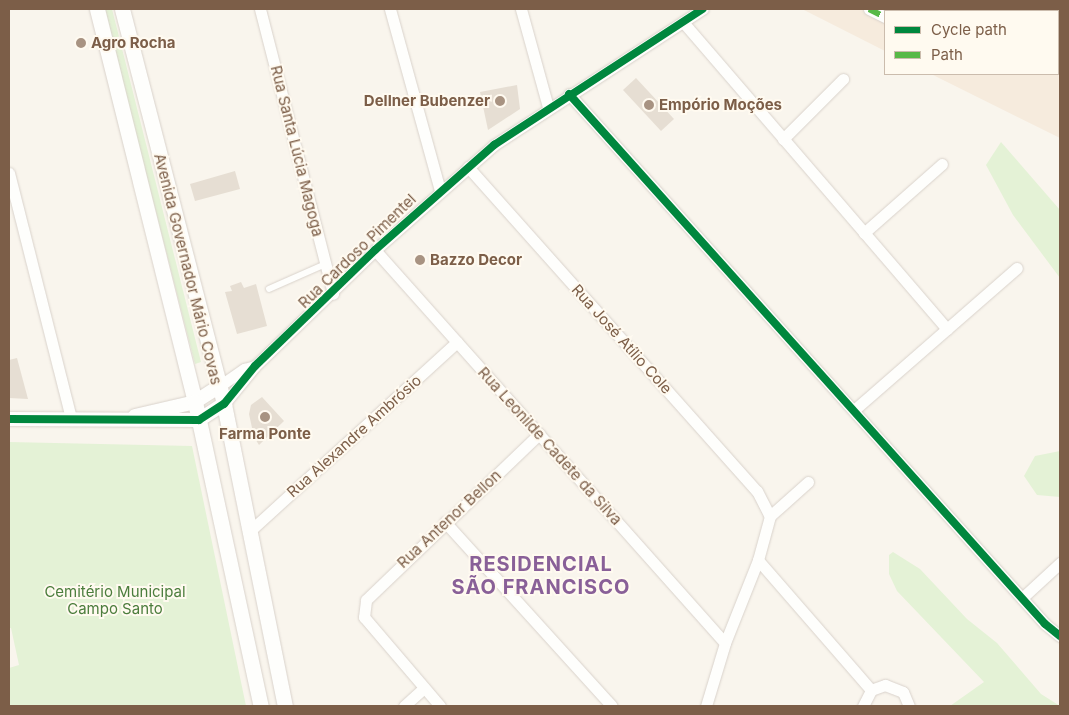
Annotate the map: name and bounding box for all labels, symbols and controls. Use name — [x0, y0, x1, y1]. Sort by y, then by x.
legend — [884, 10, 1059, 75]
text: Cycle path — [931, 20, 1007, 39]
place label: Agro Rocha — [91, 34, 176, 52]
marker: Agro Rocha — [75, 37, 87, 49]
text: Path — [931, 45, 963, 64]
street label: Rua Santa Lúcia Magoga — [267, 64, 327, 238]
place label: Dellner Bubenzer — [364, 92, 490, 110]
marker: Dellner Bubenzer — [494, 95, 506, 107]
place label: Empório Moções — [659, 96, 782, 114]
marker: Empório Moções — [643, 99, 655, 111]
street label: Avenida Governador Mário Covas — [151, 152, 225, 386]
street label: Rua Cardoso Pimentel — [295, 190, 419, 312]
place label: Bazzo Decor — [430, 251, 522, 269]
marker: Bazzo Decor — [414, 254, 426, 266]
street label: Rua José Atílio Cole — [568, 281, 676, 397]
street label: Rua Leonilde Cadete da Silva — [474, 363, 626, 529]
street label: Rua Alexandre Ambrósio — [283, 371, 425, 501]
marker: Farma Ponte — [259, 411, 271, 423]
place label: Farma Ponte — [219, 425, 311, 443]
street label: Rua Antenor Bellon — [393, 466, 505, 572]
district label: RESIDENCIAL SÃO FRANCISCO — [450, 552, 632, 599]
park label: Cemitério Municipal Campo Santo — [44, 582, 186, 617]

